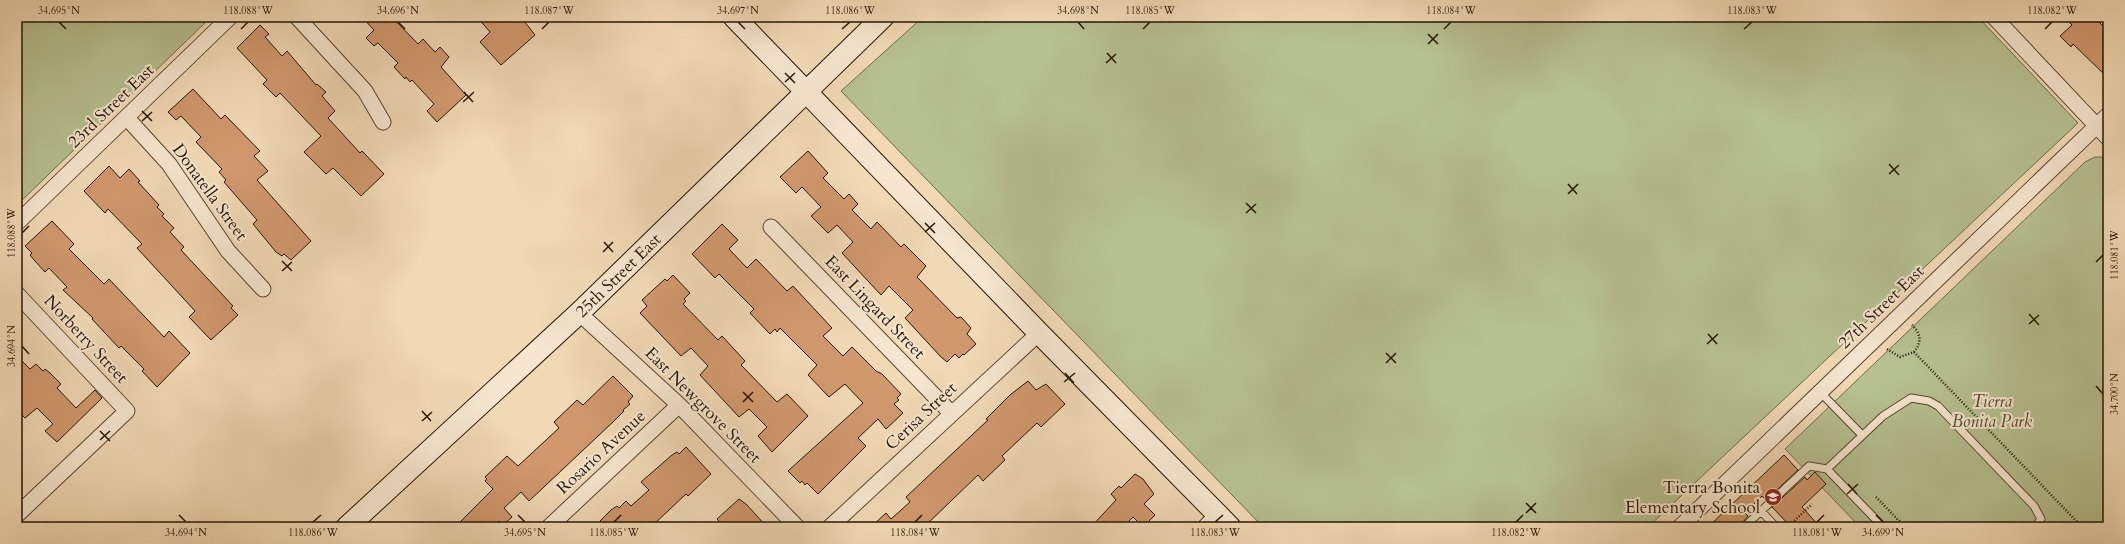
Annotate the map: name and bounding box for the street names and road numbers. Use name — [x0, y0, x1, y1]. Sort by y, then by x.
street label: 23rd Street East — [63, 59, 160, 153]
street label: Donatella Street — [167, 139, 253, 246]
street label: 25th Street East — [570, 228, 666, 322]
street label: East Lingard Street — [820, 250, 931, 364]
street label: 27th Street East — [1833, 260, 1929, 354]
street label: Norberry Street — [39, 290, 134, 389]
street label: East Newgrove Street — [640, 342, 767, 469]
street label: Cerisa Street — [880, 376, 962, 455]
street label: Rosario Avenue — [552, 405, 650, 499]

